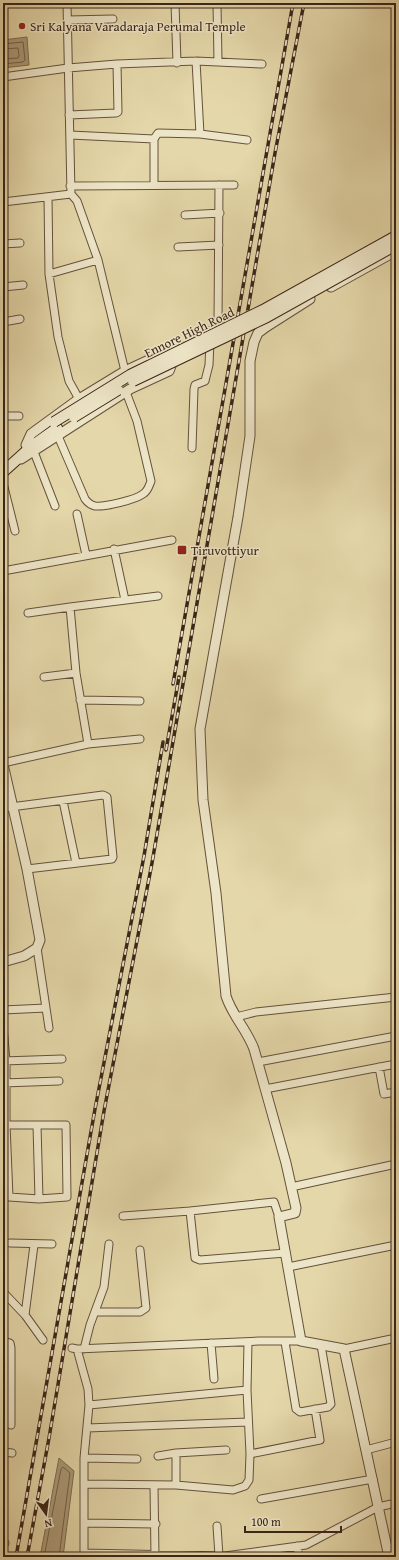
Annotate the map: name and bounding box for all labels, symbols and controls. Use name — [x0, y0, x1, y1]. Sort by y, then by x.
place label: Sri Kalyana Varadaraja Perumal Temple — [30, 17, 246, 36]
marker: Sri Kalyana Varadaraja Perumal Temple — [17, 21, 27, 31]
street label: Ennore High Road — [141, 302, 237, 362]
place label: Tiruvottiyur — [191, 541, 260, 560]
marker: Tiruvottiyur — [176, 544, 188, 556]
north arrow — [26, 1494, 66, 1534]
scale bar — [245, 1508, 341, 1534]
text: 100 m — [251, 1513, 281, 1530]
text: N — [42, 1515, 54, 1533]

